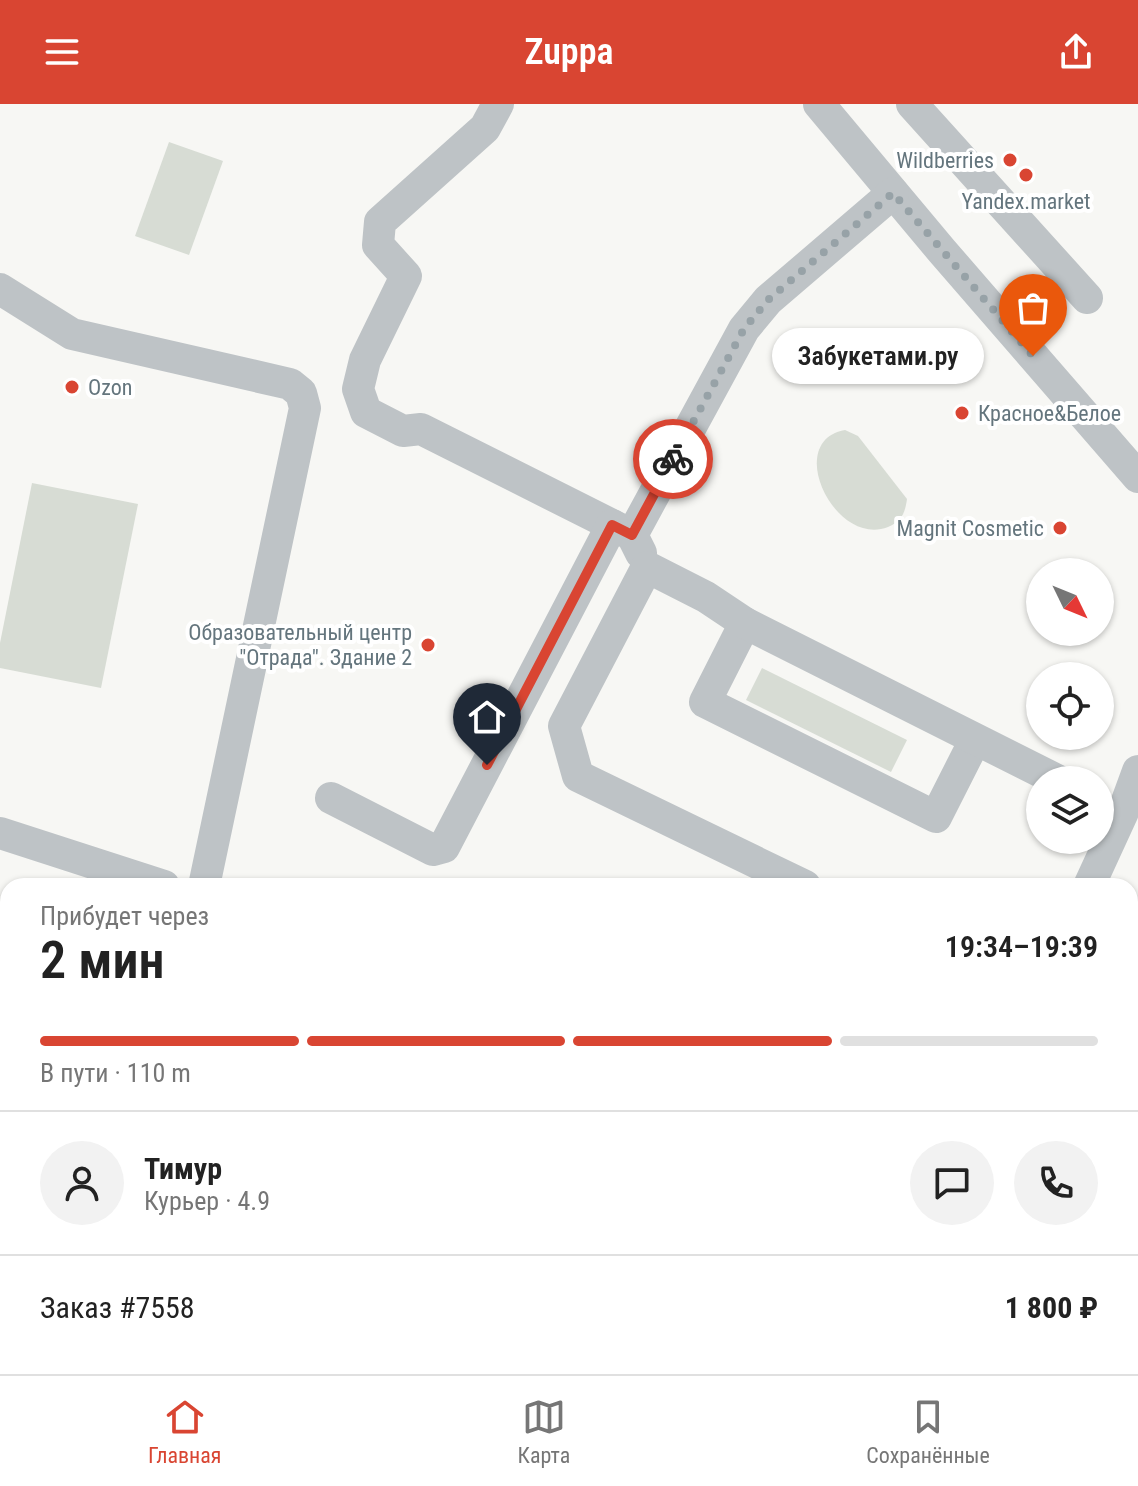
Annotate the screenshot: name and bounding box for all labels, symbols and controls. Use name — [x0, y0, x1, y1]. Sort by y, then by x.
icon: menu — [40, 30, 84, 74]
icon: share — [1054, 30, 1098, 74]
text: Zuppa — [525, 31, 613, 73]
place label: Wildberries — [896, 148, 994, 173]
marker: Wildberries — [1001, 151, 1019, 169]
marker: Yandex.market — [1017, 166, 1035, 184]
place label: Yandex.market — [962, 189, 1090, 214]
pin — [999, 274, 1067, 356]
icon: bag — [1011, 286, 1055, 330]
callout: Забукетами.ру — [773, 328, 985, 384]
text: Забукетами.ру — [797, 341, 959, 371]
place label: Ozon — [88, 375, 132, 400]
marker: Ozon — [63, 378, 81, 396]
place label: Красное&Белое — [978, 401, 1121, 426]
marker: Красное&Белое — [953, 404, 971, 422]
courier — [633, 419, 713, 499]
icon: bike — [651, 437, 695, 481]
place label: Magnit Cosmetic — [897, 516, 1044, 541]
marker: Magnit Cosmetic — [1051, 519, 1069, 537]
north arrow — [1026, 558, 1114, 646]
map controls — [1026, 558, 1114, 854]
place label: Образовательный центр "Отрада". Здание 2 — [188, 620, 412, 670]
marker: Образовательный центр "Отрада". Здание 2 — [419, 636, 437, 654]
button: locate — [1026, 662, 1114, 750]
pin — [453, 683, 521, 765]
icon: home — [465, 695, 509, 739]
button: layers — [1026, 766, 1114, 854]
text: Прибудет через — [40, 901, 209, 931]
text: 19:34–19:39 — [945, 929, 1098, 964]
text: 2 мин — [40, 930, 165, 991]
text: В пути · 110 m — [40, 1058, 191, 1088]
button: person — [40, 1141, 124, 1225]
button: chat — [910, 1141, 994, 1225]
button: phone — [1014, 1141, 1098, 1225]
text: Тимур — [144, 1151, 222, 1186]
text: Курьер · 4.9 — [144, 1186, 270, 1216]
text: Заказ #7558 — [40, 1290, 195, 1325]
text: 1 800 ₽ — [1005, 1290, 1098, 1325]
tab: Главная — [148, 1395, 221, 1468]
tab: Карта — [518, 1395, 570, 1468]
tab: Сохранённые — [866, 1395, 990, 1468]

